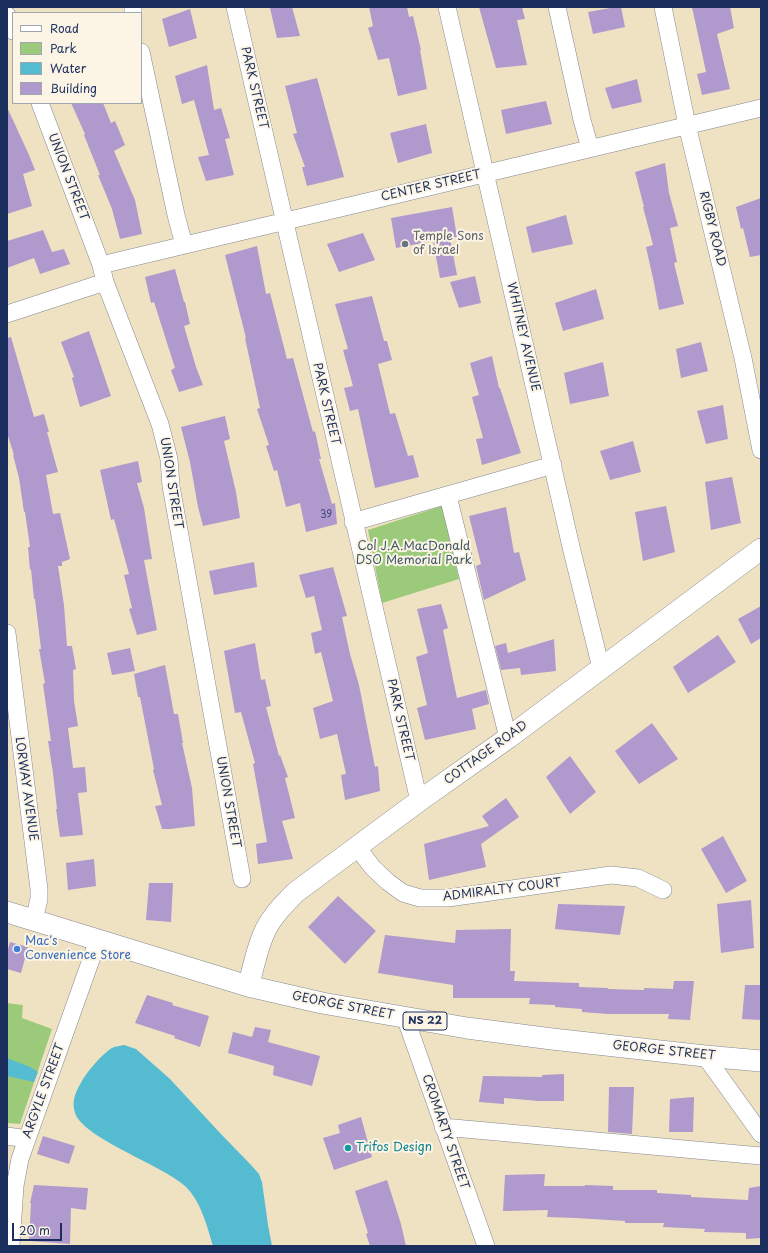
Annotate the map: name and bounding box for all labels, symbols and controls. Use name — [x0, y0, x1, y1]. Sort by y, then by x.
legend — [12, 12, 142, 104]
text: Road — [50, 19, 79, 37]
text: Park — [50, 39, 77, 57]
street label: PARK STREET — [238, 45, 270, 131]
text: Water — [50, 59, 86, 77]
text: Building — [50, 79, 97, 97]
street label: UNION STREET — [45, 131, 91, 223]
street label: CENTER STREET — [380, 167, 482, 205]
street label: RIGBY ROAD — [696, 190, 728, 268]
place label: Temple Sons of Israel — [413, 230, 484, 258]
marker: Temple Sons of Israel — [400, 239, 410, 249]
street label: WHITNEY AVENUE — [503, 281, 543, 393]
street label: PARK STREET — [310, 361, 342, 447]
street label: UNION STREET — [157, 436, 185, 530]
house number: 39 — [320, 509, 332, 521]
park label: Col J.A.MacDonald DSO Memorial Park — [356, 540, 472, 568]
street label: PARK STREET — [384, 677, 416, 763]
street label: COTTAGE ROAD — [442, 718, 530, 788]
street label: LORWAY AVENUE — [12, 736, 40, 842]
street label: UNION STREET — [213, 755, 243, 849]
street label: ADMIRALTY COURT — [442, 876, 562, 904]
place label: Mac's Convenience Store — [25, 935, 131, 963]
marker: Mac's Convenience Store — [12, 944, 22, 954]
street label: GEORGE STREET — [291, 989, 395, 1023]
road number: NS 22 — [403, 1012, 447, 1030]
street label: GEORGE STREET — [612, 1038, 716, 1064]
street label: ARGYLE STREET — [20, 1042, 68, 1140]
street label: CROMARTY STREET — [418, 1072, 472, 1192]
place label: Trifos Design — [356, 1141, 432, 1155]
marker: Trifos Design — [343, 1143, 353, 1153]
scale bar — [14, 1215, 64, 1241]
text: 20 m — [19, 1221, 50, 1239]

